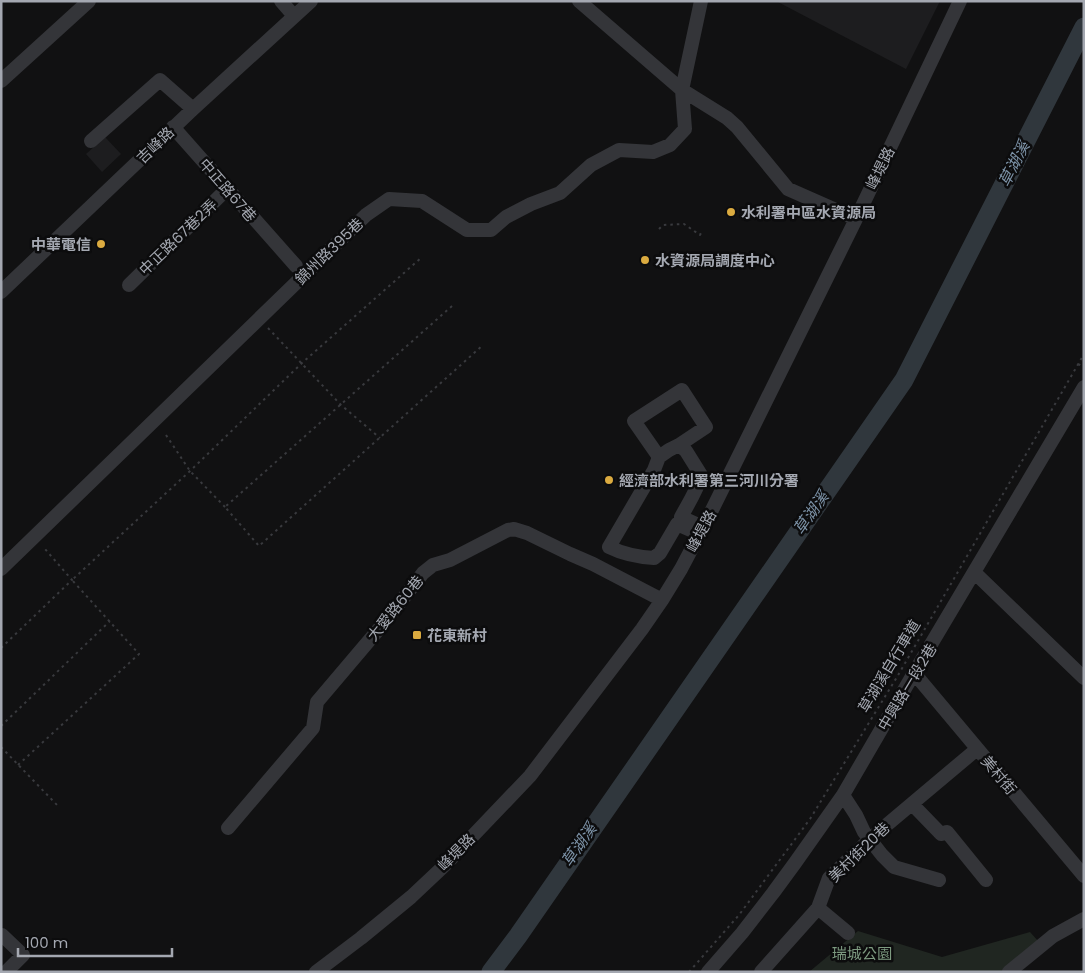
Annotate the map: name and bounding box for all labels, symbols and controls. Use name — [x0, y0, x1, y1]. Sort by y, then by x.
street label: 吉峰路 — [132, 122, 178, 168]
water label: 草湖溪 — [993, 136, 1036, 191]
street label: 峰堤路 — [861, 143, 899, 193]
street label: 中正路67巷 — [195, 154, 261, 226]
street label: 中正路67巷2弄 — [134, 194, 222, 280]
place label: 水利署中區水資源局 — [741, 202, 876, 223]
marker: 水利署中區水資源局 — [725, 206, 737, 218]
street label: 錦州路395巷 — [290, 213, 368, 289]
place label: 中華電信 — [31, 234, 91, 255]
marker: 中華電信 — [95, 238, 107, 250]
place label: 水資源局調度中心 — [655, 250, 775, 271]
marker: 水資源局調度中心 — [639, 254, 651, 266]
place label: 經濟部水利署第三河川分署 — [619, 470, 799, 491]
marker: 經濟部水利署第三河川分署 — [603, 474, 615, 486]
water label: 草湖溪 — [788, 485, 835, 539]
street label: 峰堤路 — [681, 506, 721, 556]
street label: 大愛路60巷 — [362, 571, 428, 645]
street label: 草湖溪自行車道 — [853, 616, 925, 716]
place label: 花東新村 — [427, 625, 487, 646]
marker: 花東新村 — [411, 629, 423, 641]
street label: 中興路一段2巷 — [873, 639, 941, 735]
street label: 美村街 — [976, 751, 1022, 799]
water label: 草湖溪 — [556, 817, 603, 871]
street label: 美村街20巷 — [824, 817, 894, 887]
street label: 峰堤路 — [433, 829, 479, 875]
scale bar — [18, 926, 171, 958]
text: 100 m — [25, 932, 68, 953]
park label: 瑞城公園 — [832, 943, 892, 964]

